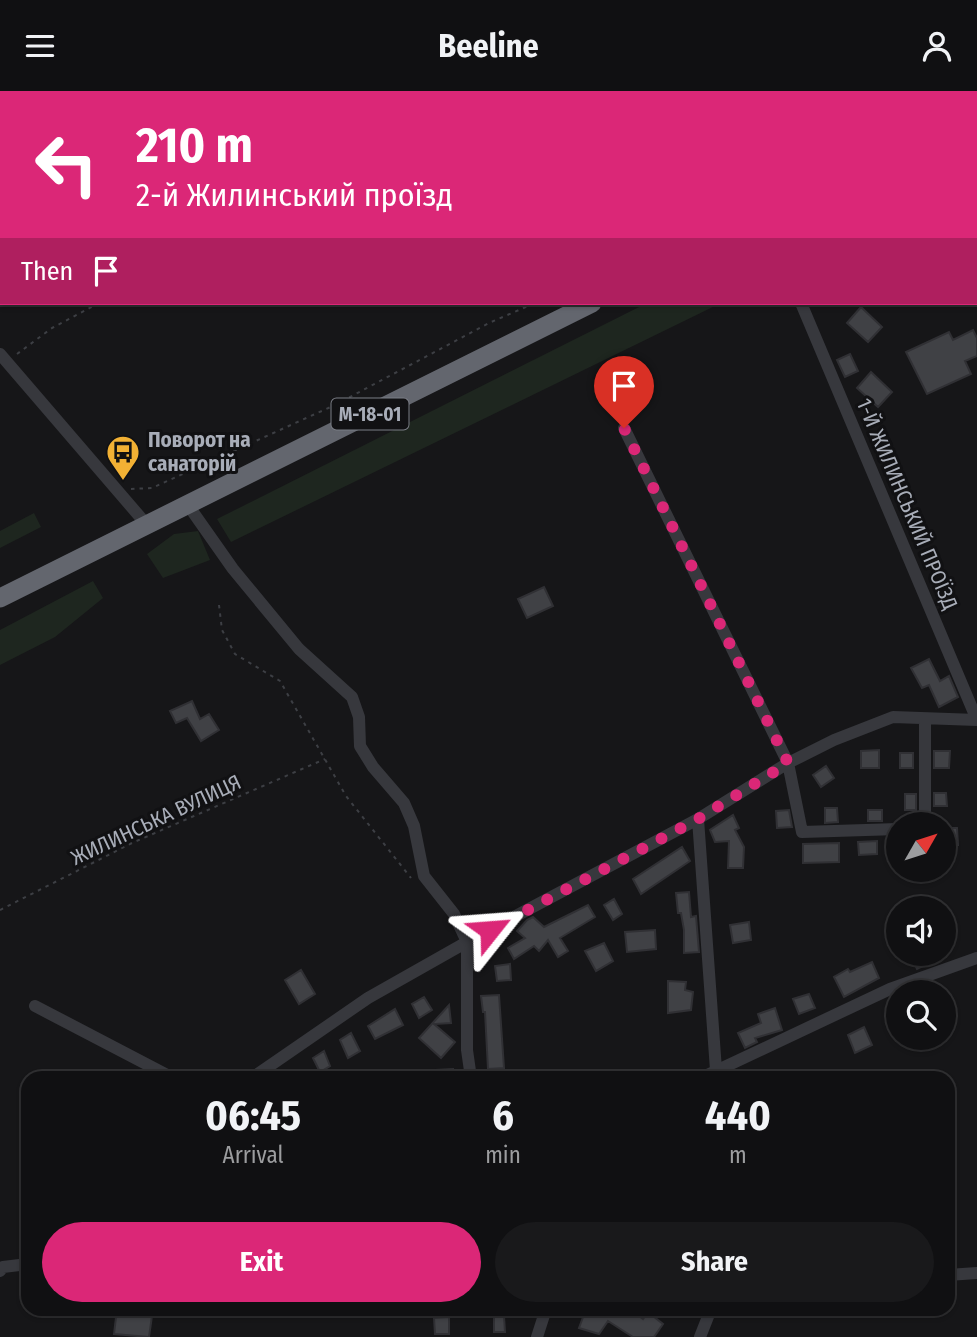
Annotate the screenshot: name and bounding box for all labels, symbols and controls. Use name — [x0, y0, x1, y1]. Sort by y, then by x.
icon: menu — [21, 27, 59, 65]
text: Beeline — [438, 27, 539, 65]
icon: person — [918, 27, 956, 65]
text: 210 m — [136, 116, 253, 175]
icon: left — [21, 119, 112, 210]
text: 2-й Жилинський проїзд — [136, 176, 453, 214]
icon: arrive — [87, 252, 125, 290]
text: Then — [21, 256, 73, 287]
pin — [594, 356, 654, 428]
icon: arrive — [605, 367, 643, 405]
street label: 1-Й ЖИЛИНСЬКИЙ ПРОЇЗД — [851, 394, 963, 614]
road number: М-18-01 — [332, 399, 408, 429]
place label: Поворот на санаторій — [148, 427, 251, 477]
bus stop icon: Поворот на санаторій — [104, 433, 142, 482]
street label: ЖИЛИНСЬКА ВУЛИЦЯ — [67, 769, 245, 871]
north arrow — [886, 812, 956, 882]
map controls — [886, 812, 956, 1050]
position arrow — [453, 893, 527, 967]
button: sound — [886, 896, 956, 966]
button: search — [886, 980, 956, 1050]
text: 06:45 — [205, 1091, 301, 1141]
text: 6 — [492, 1091, 514, 1141]
text: 440 — [705, 1091, 771, 1141]
text: Arrival — [223, 1141, 284, 1169]
text: min — [485, 1141, 521, 1169]
text: m — [729, 1141, 747, 1169]
button: Exit — [42, 1222, 481, 1302]
button: Share — [495, 1222, 934, 1302]

